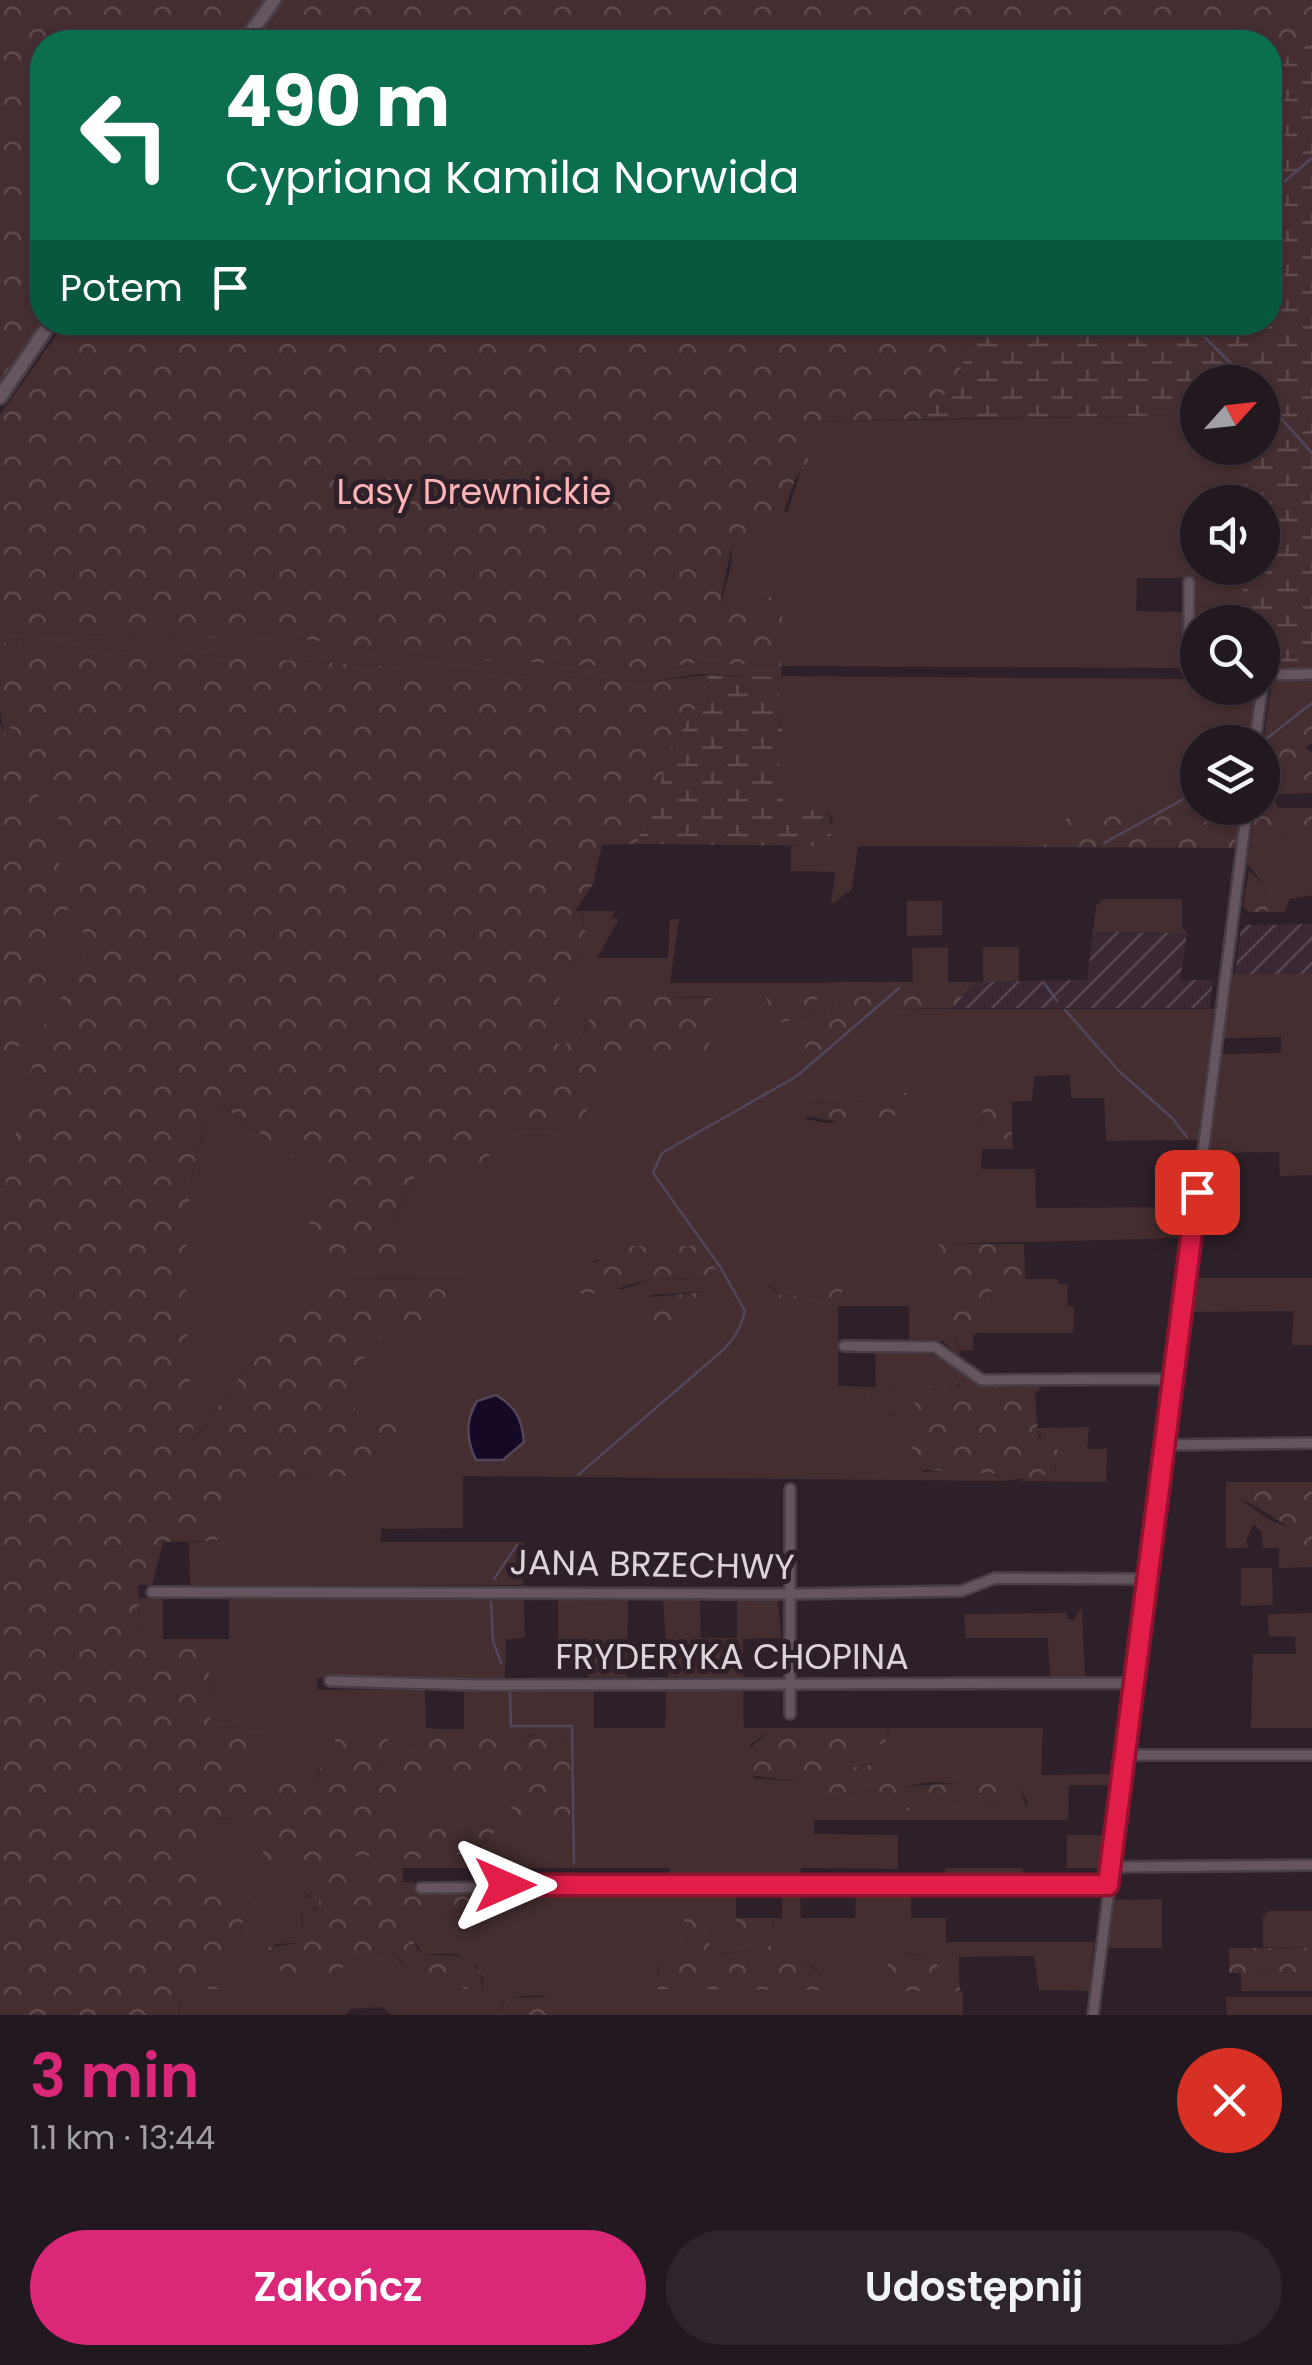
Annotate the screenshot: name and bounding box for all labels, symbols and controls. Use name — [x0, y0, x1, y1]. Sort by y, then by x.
text: 490 m — [225, 52, 450, 151]
icon: left — [60, 70, 190, 200]
text: Cypriana Kamila Norwida — [225, 146, 799, 209]
icon: arrive — [203, 260, 258, 315]
text: Potem — [60, 261, 183, 314]
north arrow — [1180, 365, 1280, 465]
map controls — [1180, 365, 1280, 825]
park label: Lasy Drewnickie — [337, 467, 611, 516]
button: sound — [1180, 485, 1280, 585]
button: search — [1180, 605, 1280, 705]
button: layers — [1180, 725, 1280, 825]
pin — [1155, 1150, 1240, 1235]
icon: arrive — [1170, 1165, 1225, 1220]
street label: JANA BRZECHWY — [509, 1537, 795, 1591]
street label: FRYDERYKA CHOPINA — [555, 1632, 909, 1681]
position arrow — [453, 1833, 557, 1937]
text: 3 min — [30, 2034, 199, 2118]
button: close — [1177, 2048, 1282, 2153]
text: 1.1 km · 13:44 — [30, 2115, 215, 2160]
button: Zakończ — [30, 2230, 646, 2345]
button: Udostępnij — [666, 2230, 1282, 2345]

